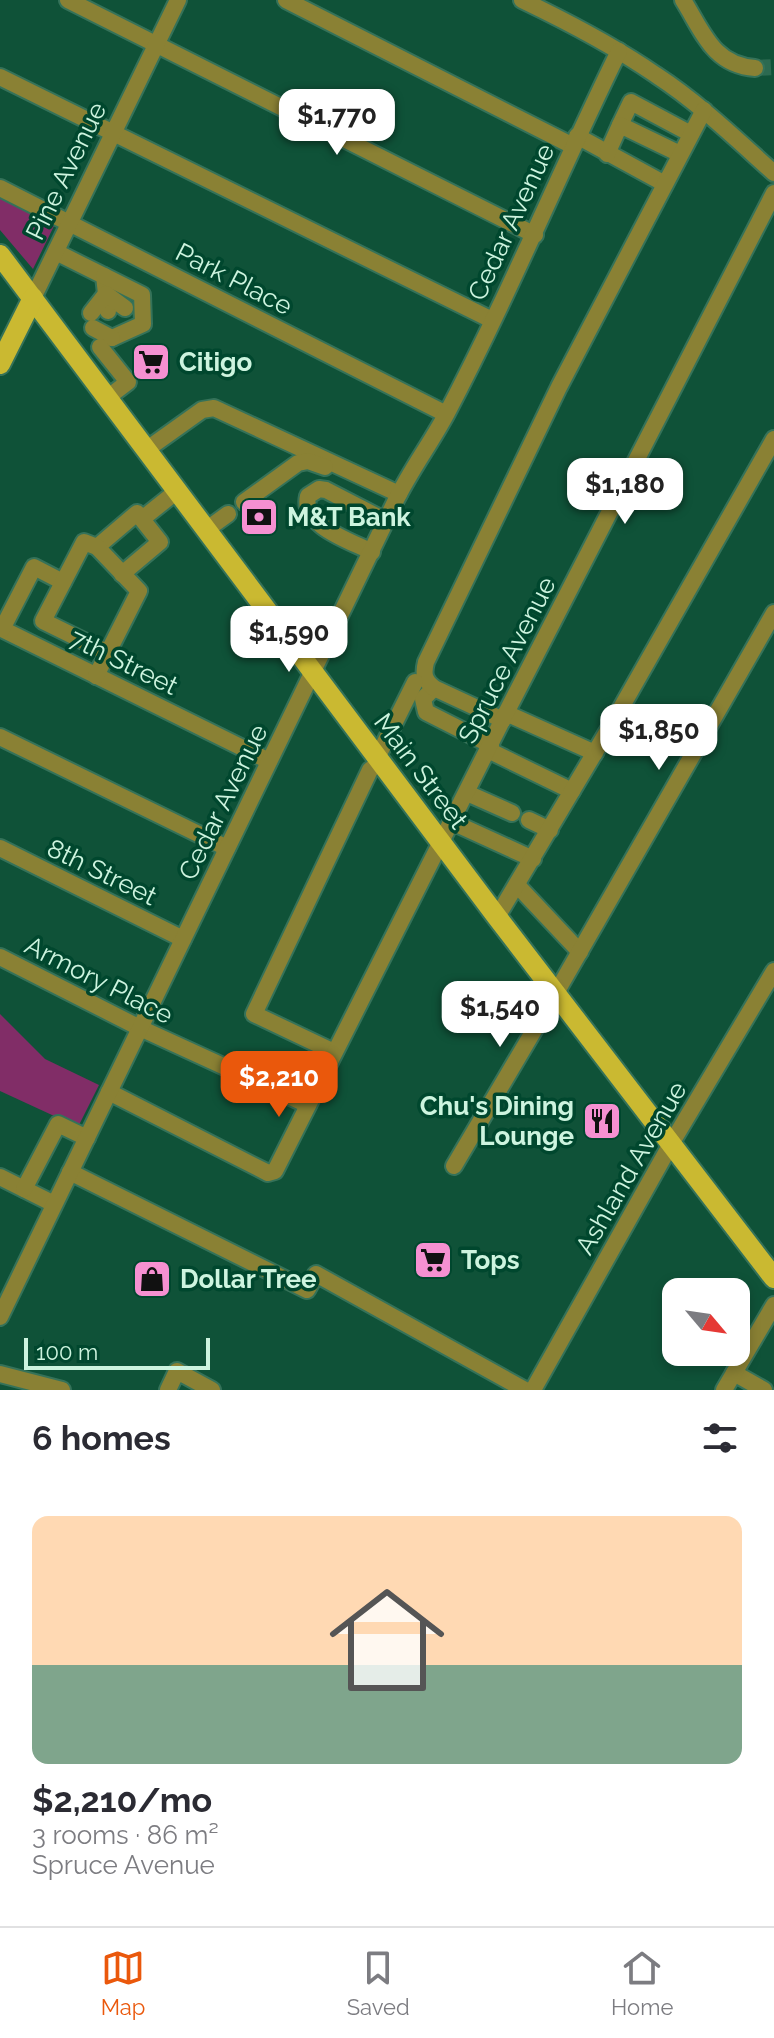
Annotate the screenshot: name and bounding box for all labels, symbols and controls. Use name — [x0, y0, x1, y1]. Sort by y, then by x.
pin: $1,770 — [272, 89, 402, 157]
street label: Pine Avenue — [20, 97, 112, 245]
text: $1,770 — [297, 100, 377, 130]
street label: Cedar Avenue — [462, 139, 560, 305]
street label: Park Place — [171, 237, 297, 321]
supermarket icon: Citigo — [130, 341, 172, 383]
place label: Citigo — [179, 347, 252, 377]
pin: $1,180 — [560, 458, 690, 526]
text: $1,180 — [585, 469, 665, 499]
bank icon: M&T Bank — [238, 496, 280, 538]
place label: M&T Bank — [287, 502, 411, 532]
street label: Spruce Avenue — [452, 572, 562, 748]
pin: $1,590 — [224, 606, 354, 674]
text: $1,590 — [248, 617, 330, 647]
street label: 7th Street — [65, 623, 183, 701]
pin: $1,850 — [594, 704, 724, 772]
street label: Main Street — [368, 708, 474, 835]
text: $1,850 — [618, 715, 700, 745]
street label: Cedar Avenue — [172, 719, 274, 885]
street label: 8th Street — [42, 833, 162, 911]
street label: Armory Place — [20, 930, 178, 1030]
pin: $1,540 — [435, 981, 565, 1049]
text: $1,540 — [460, 992, 540, 1022]
pin: $2,210 — [214, 1051, 344, 1119]
text: $2,210 — [239, 1062, 319, 1092]
street label: Ashland Avenue — [569, 1076, 693, 1260]
place label: Chu's Dining Lounge — [420, 1091, 574, 1151]
restaurant icon: Chu's Dining Lounge — [581, 1100, 623, 1142]
supermarket icon: Tops — [412, 1239, 454, 1281]
place label: Tops — [461, 1245, 520, 1275]
shop icon: Dollar Tree — [131, 1258, 173, 1300]
place label: Dollar Tree — [180, 1264, 317, 1294]
north arrow — [662, 1278, 750, 1366]
map controls — [662, 1278, 750, 1366]
scale bar — [24, 1334, 210, 1370]
text: 100 m — [36, 1339, 98, 1365]
icon: filters — [698, 1416, 742, 1460]
text: 6 homes — [32, 1418, 171, 1458]
icon: home — [315, 1568, 459, 1712]
text: $2,210/mo — [32, 1780, 212, 1820]
text: 3 rooms · 86 m² — [32, 1820, 219, 1850]
text: Spruce Avenue — [32, 1850, 215, 1880]
tab: Map — [101, 1946, 145, 2020]
tab: Saved — [347, 1946, 410, 2020]
tab: Home — [611, 1946, 673, 2020]

